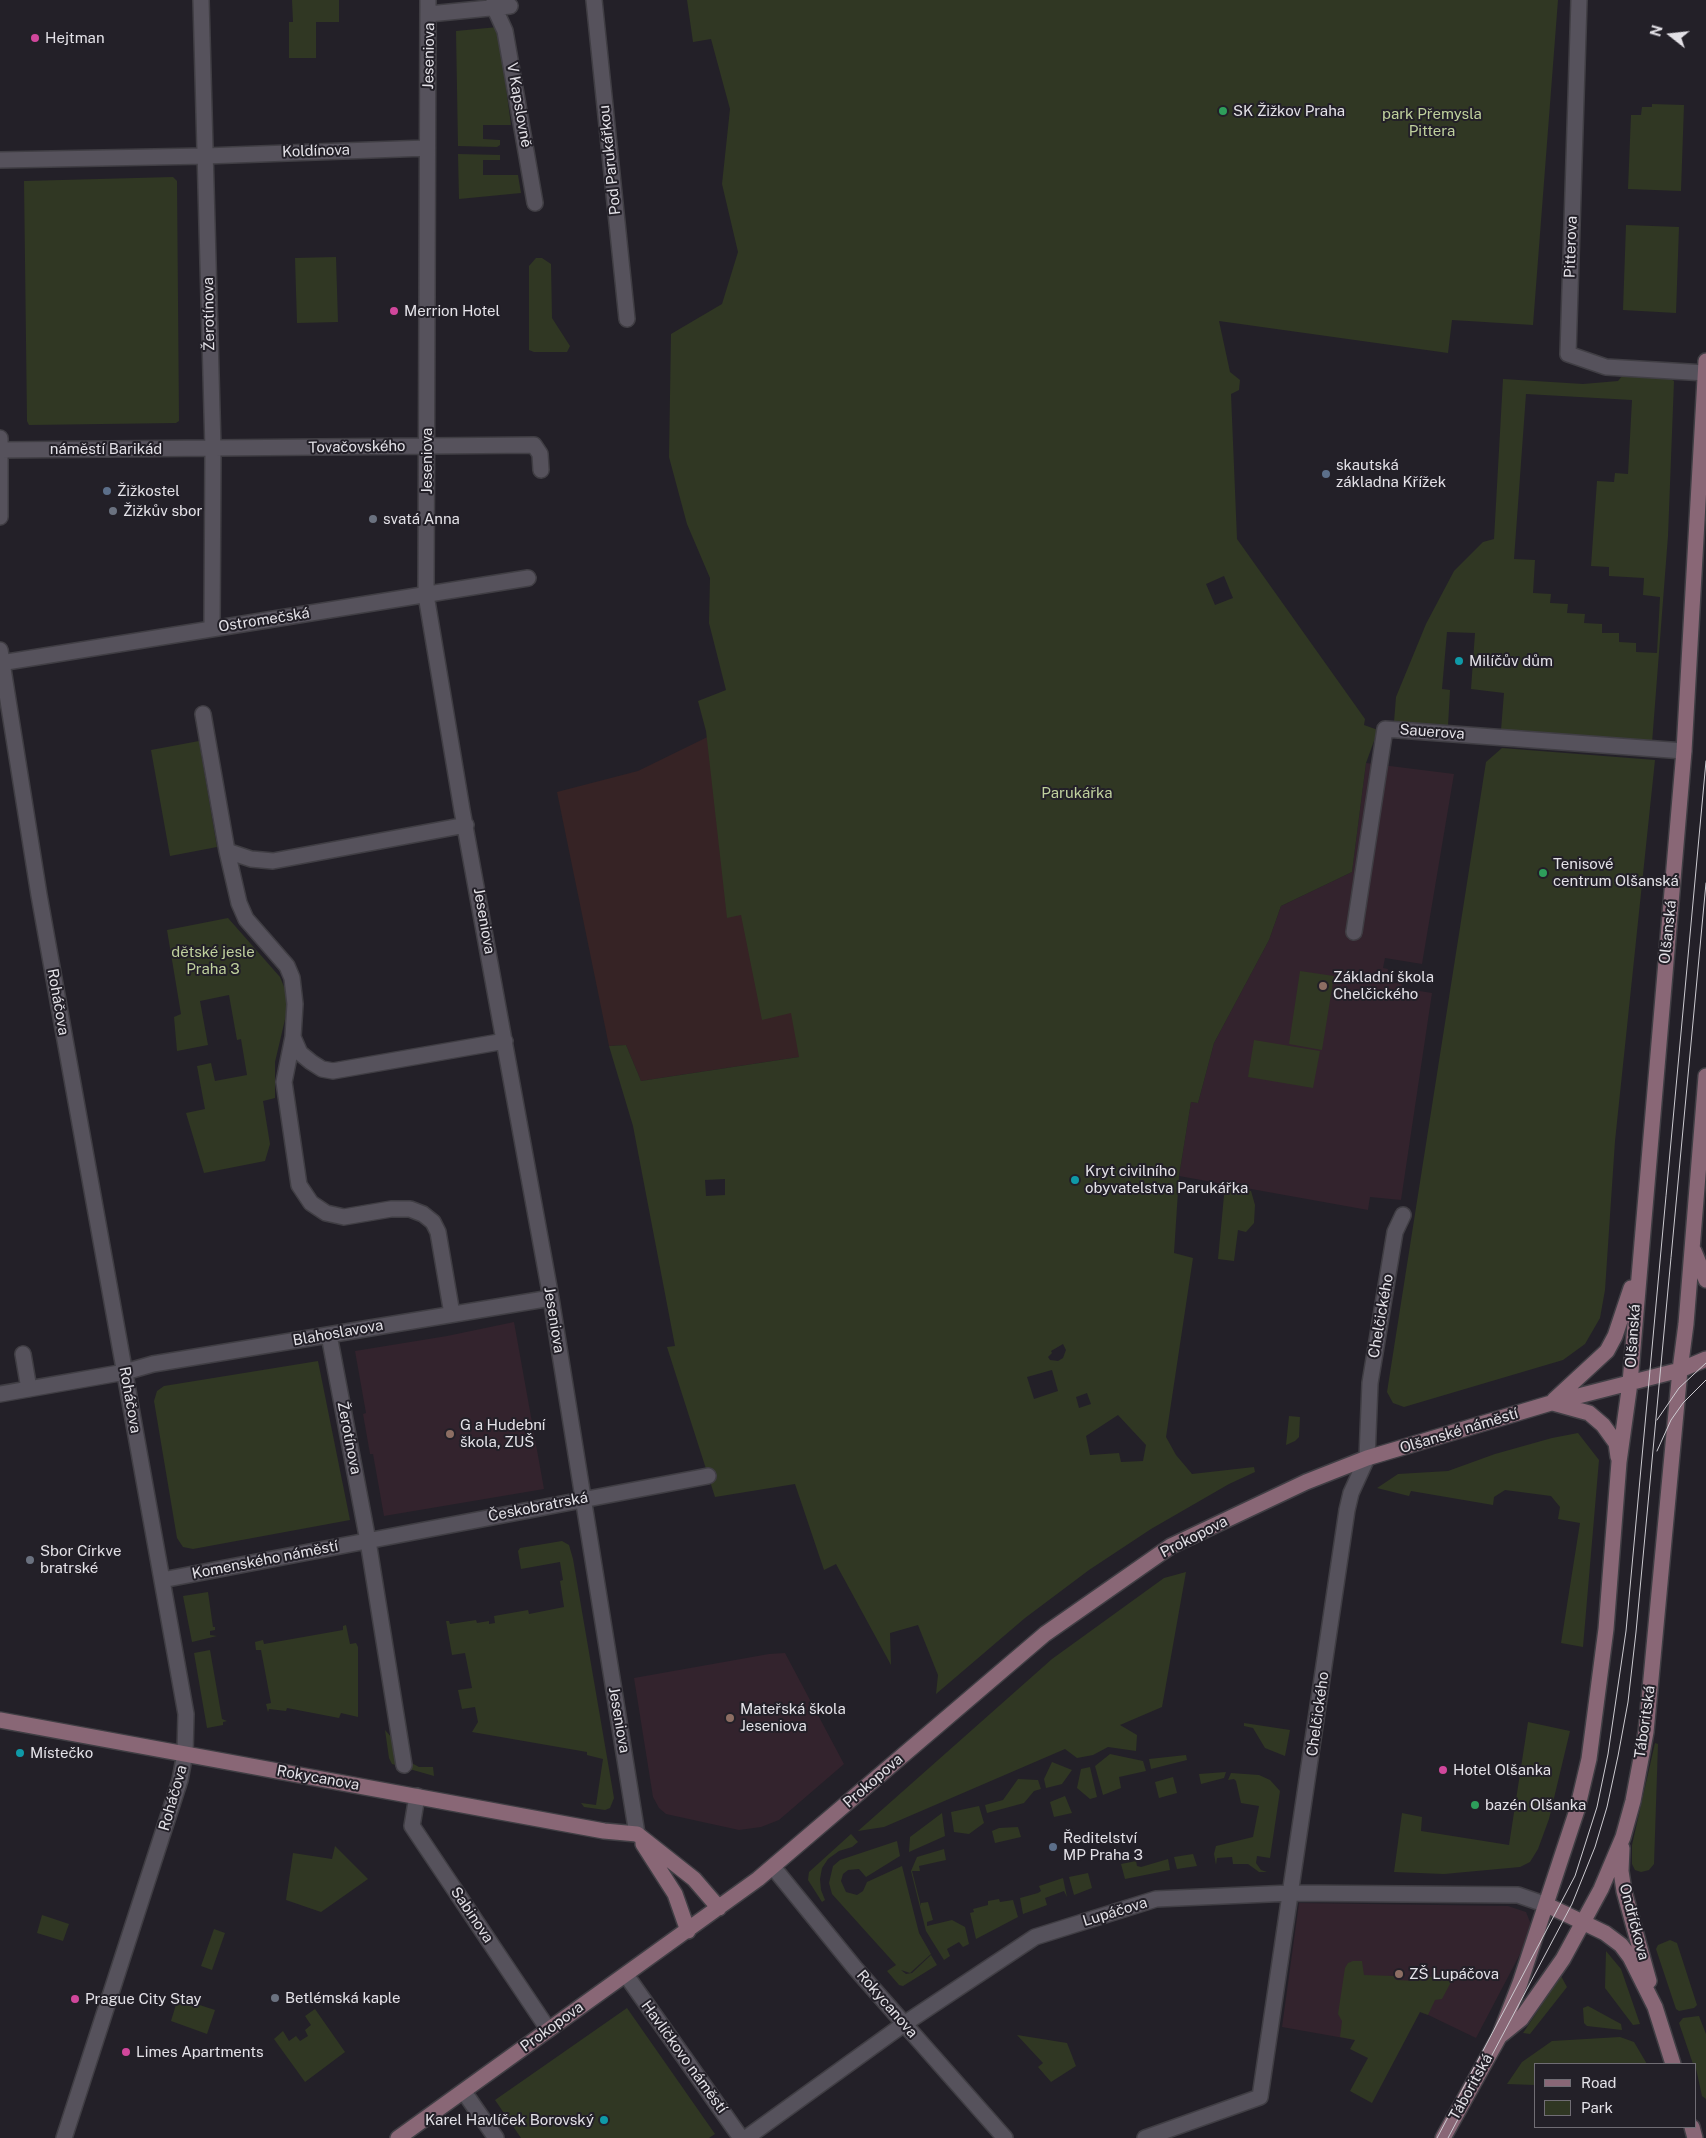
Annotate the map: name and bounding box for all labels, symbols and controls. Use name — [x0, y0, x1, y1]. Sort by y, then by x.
north arrow — [1646, 10, 1696, 60]
street label: Jeseniova — [419, 22, 439, 90]
text: N — [1647, 23, 1666, 38]
place label: Hejtman — [45, 29, 105, 47]
marker: Hejtman — [29, 32, 41, 44]
street label: V Kapslovně — [503, 61, 535, 149]
place label: SK Žižkov Praha — [1233, 102, 1345, 120]
street label: Pod Parukářkou — [595, 104, 625, 216]
marker: SK Žižkov Praha — [1217, 105, 1229, 117]
park label: park Přemysla Pittera — [1382, 105, 1482, 140]
street label: Koldínova — [282, 141, 350, 161]
street label: Pitterova — [1561, 216, 1581, 278]
street label: Žerotínova — [199, 277, 219, 351]
place label: Merrion Hotel — [404, 302, 500, 320]
marker: Merrion Hotel — [388, 305, 400, 317]
street label: Jeseniova — [418, 428, 436, 494]
street label: Tovačovského — [308, 437, 406, 457]
street label: náměstí Barikád — [50, 440, 162, 458]
place label: skautská základna Křížek — [1336, 456, 1446, 491]
marker: skautská základna Křížek — [1320, 468, 1332, 480]
place label: Žižkostel — [117, 482, 180, 500]
marker: Žižkostel — [101, 485, 113, 497]
place label: Žižkův sbor — [123, 502, 202, 520]
marker: Žižkův sbor — [107, 505, 119, 517]
place label: svatá Anna — [383, 510, 460, 528]
marker: svatá Anna — [367, 513, 379, 525]
street label: Ostromečská — [217, 604, 311, 636]
place label: Milíčův dům — [1469, 652, 1553, 670]
marker: Milíčův dům — [1453, 655, 1465, 667]
street label: Sauerova — [1399, 721, 1465, 743]
park label: Parukářka — [1041, 784, 1113, 802]
place label: Tenisové centrum Olšanská — [1553, 855, 1679, 890]
marker: Tenisové centrum Olšanská — [1537, 867, 1549, 879]
street label: Jeseniova — [469, 887, 499, 955]
street label: Olšanská — [1656, 899, 1680, 965]
park label: dětské jesle Praha 3 — [171, 943, 255, 978]
street label: Roháčova — [43, 967, 73, 1037]
place label: Základní škola Chelčického — [1333, 968, 1434, 1003]
marker: Základní škola Chelčického — [1317, 980, 1329, 992]
place label: Kryt civilního obyvatelstva Parukářka — [1085, 1162, 1248, 1197]
marker: Kryt civilního obyvatelstva Parukářka — [1069, 1174, 1081, 1186]
street label: Chelčického — [1365, 1272, 1397, 1360]
street label: Jeseniova — [540, 1286, 568, 1354]
street label: Olšanská — [1622, 1304, 1644, 1368]
street label: Blahoslavova — [291, 1316, 385, 1350]
street label: Roháčova — [115, 1365, 145, 1435]
street label: Žerotínova — [333, 1400, 365, 1476]
street label: Olšanské náměstí — [1398, 1404, 1520, 1458]
place label: G a Hudební škola, ZUŠ — [460, 1416, 545, 1451]
marker: G a Hudební škola, ZUŠ — [444, 1428, 456, 1440]
street label: Českobratrská — [487, 1489, 589, 1525]
street label: Prokopova — [1157, 1512, 1231, 1562]
street label: Komenského náměstí — [190, 1537, 340, 1583]
place label: Sbor Církve bratrské — [40, 1542, 121, 1577]
marker: Sbor Církve bratrské — [24, 1554, 36, 1566]
street label: Chelčického — [1303, 1671, 1333, 1757]
street label: Táboritská — [1631, 1684, 1659, 1760]
street label: Jeseniova — [604, 1686, 634, 1754]
place label: Mateřská škola Jeseniova — [740, 1700, 846, 1735]
marker: Mateřská škola Jeseniova — [724, 1712, 736, 1724]
place label: Místečko — [30, 1744, 93, 1762]
marker: Místečko — [14, 1747, 26, 1759]
street label: Prokopova — [839, 1750, 907, 1812]
place label: Hotel Olšanka — [1453, 1761, 1551, 1779]
street label: Rokycanova — [275, 1762, 361, 1794]
street label: Roháčova — [155, 1763, 191, 1833]
marker: Hotel Olšanka — [1437, 1764, 1449, 1776]
place label: bazén Olšanka — [1485, 1796, 1586, 1814]
marker: bazén Olšanka — [1469, 1799, 1481, 1811]
place label: Ředitelství MP Praha 3 — [1063, 1829, 1143, 1864]
marker: Ředitelství MP Praha 3 — [1047, 1841, 1059, 1853]
street label: Ondříčkova — [1615, 1882, 1653, 1962]
street label: Sabinova — [447, 1884, 497, 1946]
street label: Lupáčova — [1080, 1894, 1150, 1930]
place label: ZŠ Lupáčova — [1409, 1965, 1499, 1983]
street label: Rokycanova — [853, 1966, 921, 2042]
marker: ZŠ Lupáčova — [1393, 1968, 1405, 1980]
place label: Betlémská kaple — [285, 1989, 401, 2007]
place label: Prague City Stay — [85, 1990, 202, 2008]
marker: Betlémská kaple — [269, 1992, 281, 2004]
marker: Prague City Stay — [69, 1993, 81, 2005]
street label: Havlíčkovo náměstí — [637, 1997, 731, 2117]
street label: Prokopova — [517, 1998, 587, 2056]
place label: Limes Apartments — [136, 2043, 264, 2061]
marker: Limes Apartments — [120, 2046, 132, 2058]
street label: Táboritská — [1445, 2051, 1497, 2123]
legend — [1534, 2063, 1696, 2128]
text: Road — [1581, 2074, 1617, 2091]
text: Park — [1581, 2099, 1613, 2116]
place label: Karel Havlíček Borovský — [425, 2111, 594, 2129]
marker: Karel Havlíček Borovský — [598, 2114, 610, 2126]

